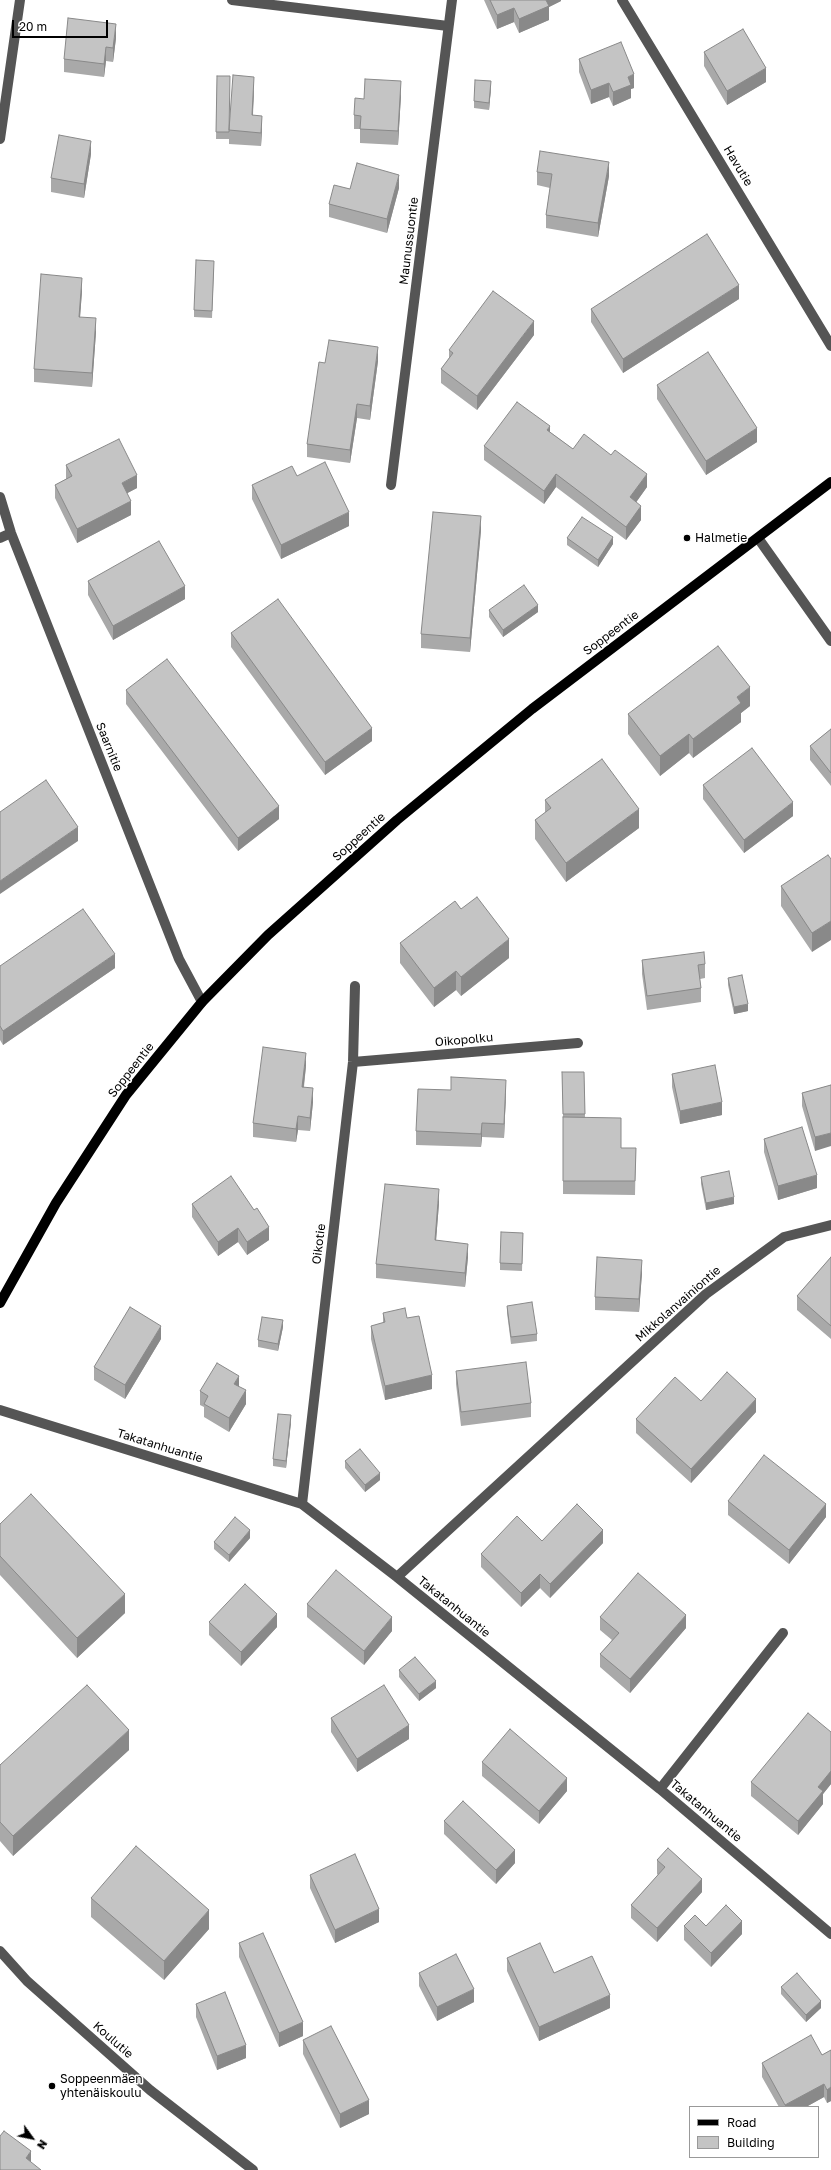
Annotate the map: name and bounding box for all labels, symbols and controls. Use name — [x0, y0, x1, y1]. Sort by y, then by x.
scale bar — [14, 12, 110, 38]
text: 20 m — [19, 19, 47, 34]
street label: Havutie — [720, 143, 756, 189]
street label: Maunussuontie — [396, 196, 422, 286]
place label: Halmetie — [695, 531, 747, 545]
marker: Halmetie — [682, 533, 692, 543]
street label: Soppeentie — [580, 607, 642, 659]
street label: Saarnitie — [93, 720, 125, 774]
street label: Soppeentie — [330, 810, 388, 864]
street label: Oikopolku — [434, 1030, 494, 1050]
street label: Soppeentie — [105, 1040, 157, 1100]
street label: Oikotie — [309, 1223, 329, 1265]
street label: Mikkolanvainiontie — [632, 1263, 724, 1345]
street label: Takatanhuantie — [115, 1426, 205, 1466]
street label: Takatanhuantie — [415, 1573, 493, 1641]
street label: Takatanhuantie — [667, 1777, 745, 1845]
street label: Koulutie — [90, 2019, 136, 2061]
place label: Soppeenmäen yhtenäiskoulu — [60, 2072, 143, 2100]
marker: Soppeenmäen yhtenäiskoulu — [47, 2081, 57, 2091]
legend — [689, 2106, 819, 2158]
text: Road — [727, 2115, 756, 2130]
north arrow — [12, 2118, 52, 2158]
text: Building — [727, 2135, 775, 2150]
text: N — [35, 2138, 50, 2152]

